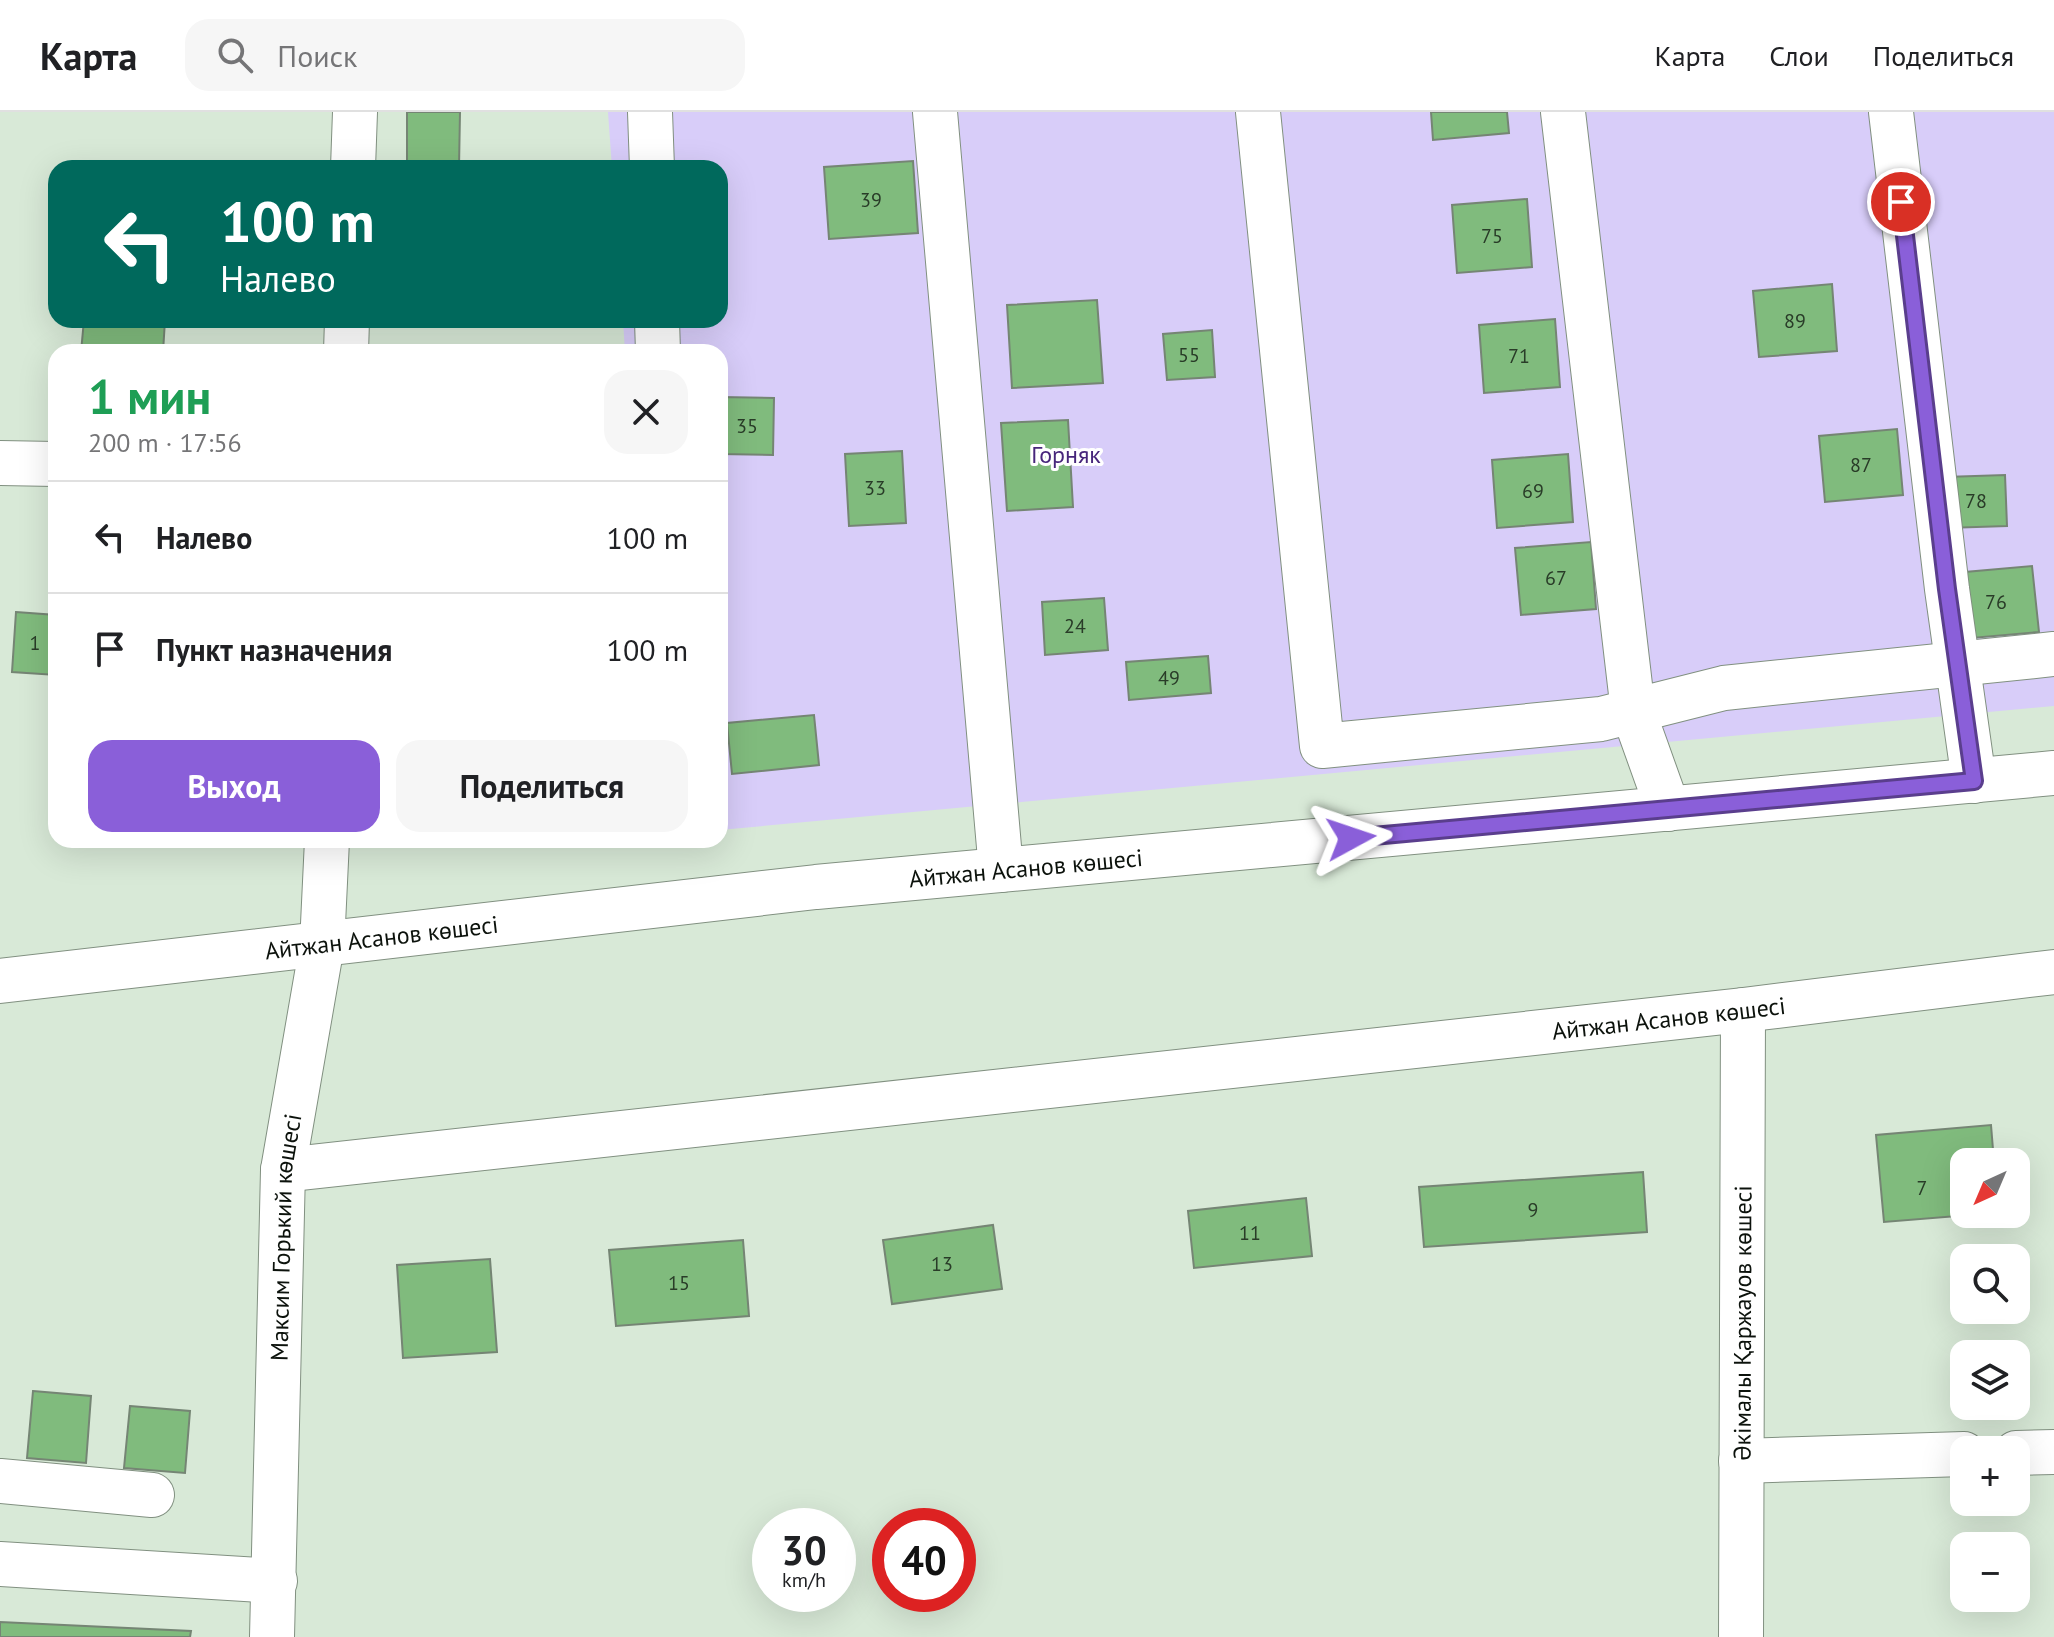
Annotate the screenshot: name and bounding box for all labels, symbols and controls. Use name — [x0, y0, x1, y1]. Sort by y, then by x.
search box — [185, 19, 745, 91]
text: Карта — [40, 31, 137, 80]
icon: search — [213, 33, 257, 77]
text: Поиск — [277, 36, 357, 75]
text: Карта — [1655, 37, 1725, 74]
text: Слои — [1769, 37, 1829, 74]
text: Поделиться — [1873, 37, 2014, 74]
pin — [1867, 168, 1935, 236]
icon: arrive — [1879, 180, 1923, 224]
text: 100 m — [220, 185, 375, 257]
house number: 39 — [860, 187, 882, 213]
icon: left — [88, 192, 192, 296]
house number: 75 — [1481, 223, 1503, 249]
text: Налево — [220, 255, 336, 302]
house number: 89 — [1784, 308, 1806, 334]
house number: 55 — [1178, 342, 1200, 368]
house number: 71 — [1508, 343, 1530, 369]
text: 1 мин — [88, 365, 211, 427]
button: close — [604, 370, 688, 454]
house number: 35 — [736, 413, 758, 439]
text: 200 m · 17:56 — [88, 426, 242, 459]
park label: Горняк — [1031, 439, 1101, 470]
house number: 87 — [1850, 452, 1872, 478]
house number: 33 — [864, 475, 886, 501]
house number: 69 — [1522, 478, 1544, 504]
house number: 78 — [1965, 488, 1987, 514]
icon: left — [88, 515, 132, 559]
text: Налево — [156, 518, 252, 557]
text: 100 m — [607, 518, 688, 557]
house number: 67 — [1545, 565, 1567, 591]
house number: 76 — [1985, 589, 2007, 615]
house number: 24 — [1064, 613, 1086, 639]
icon: arrive — [88, 627, 132, 671]
house number: 1 — [30, 630, 40, 656]
text: Пункт назначения — [156, 630, 392, 669]
text: 100 m — [607, 630, 688, 669]
house number: 49 — [1158, 665, 1180, 691]
button: Выход — [88, 740, 380, 832]
button: Поделиться — [396, 740, 688, 832]
position arrow — [1309, 796, 1393, 880]
street label: Айтжан Асанов көшесі — [907, 841, 1144, 894]
street label: Айтжан Асанов көшесі — [263, 908, 500, 966]
street label: Айтжан Асанов көшесі — [1550, 989, 1787, 1046]
street label: Максим Горький көшесі — [263, 1111, 308, 1361]
north arrow — [1950, 1148, 2030, 1228]
map controls — [1950, 1148, 2030, 1612]
house number: 7 — [1917, 1175, 1927, 1201]
street label: Әкімалы Қаржауов көшесі — [1726, 1185, 1758, 1461]
house number: 9 — [1528, 1197, 1538, 1223]
house number: 11 — [1239, 1220, 1261, 1246]
button: search — [1950, 1244, 2030, 1324]
house number: 13 — [931, 1251, 953, 1277]
house number: 15 — [668, 1270, 690, 1296]
button: layers — [1950, 1340, 2030, 1420]
button: + — [1950, 1436, 2030, 1516]
speed limit sign: 40 — [872, 1508, 976, 1612]
text: 30 — [781, 1524, 827, 1576]
button: − — [1950, 1532, 2030, 1612]
text: km/h — [782, 1567, 826, 1593]

